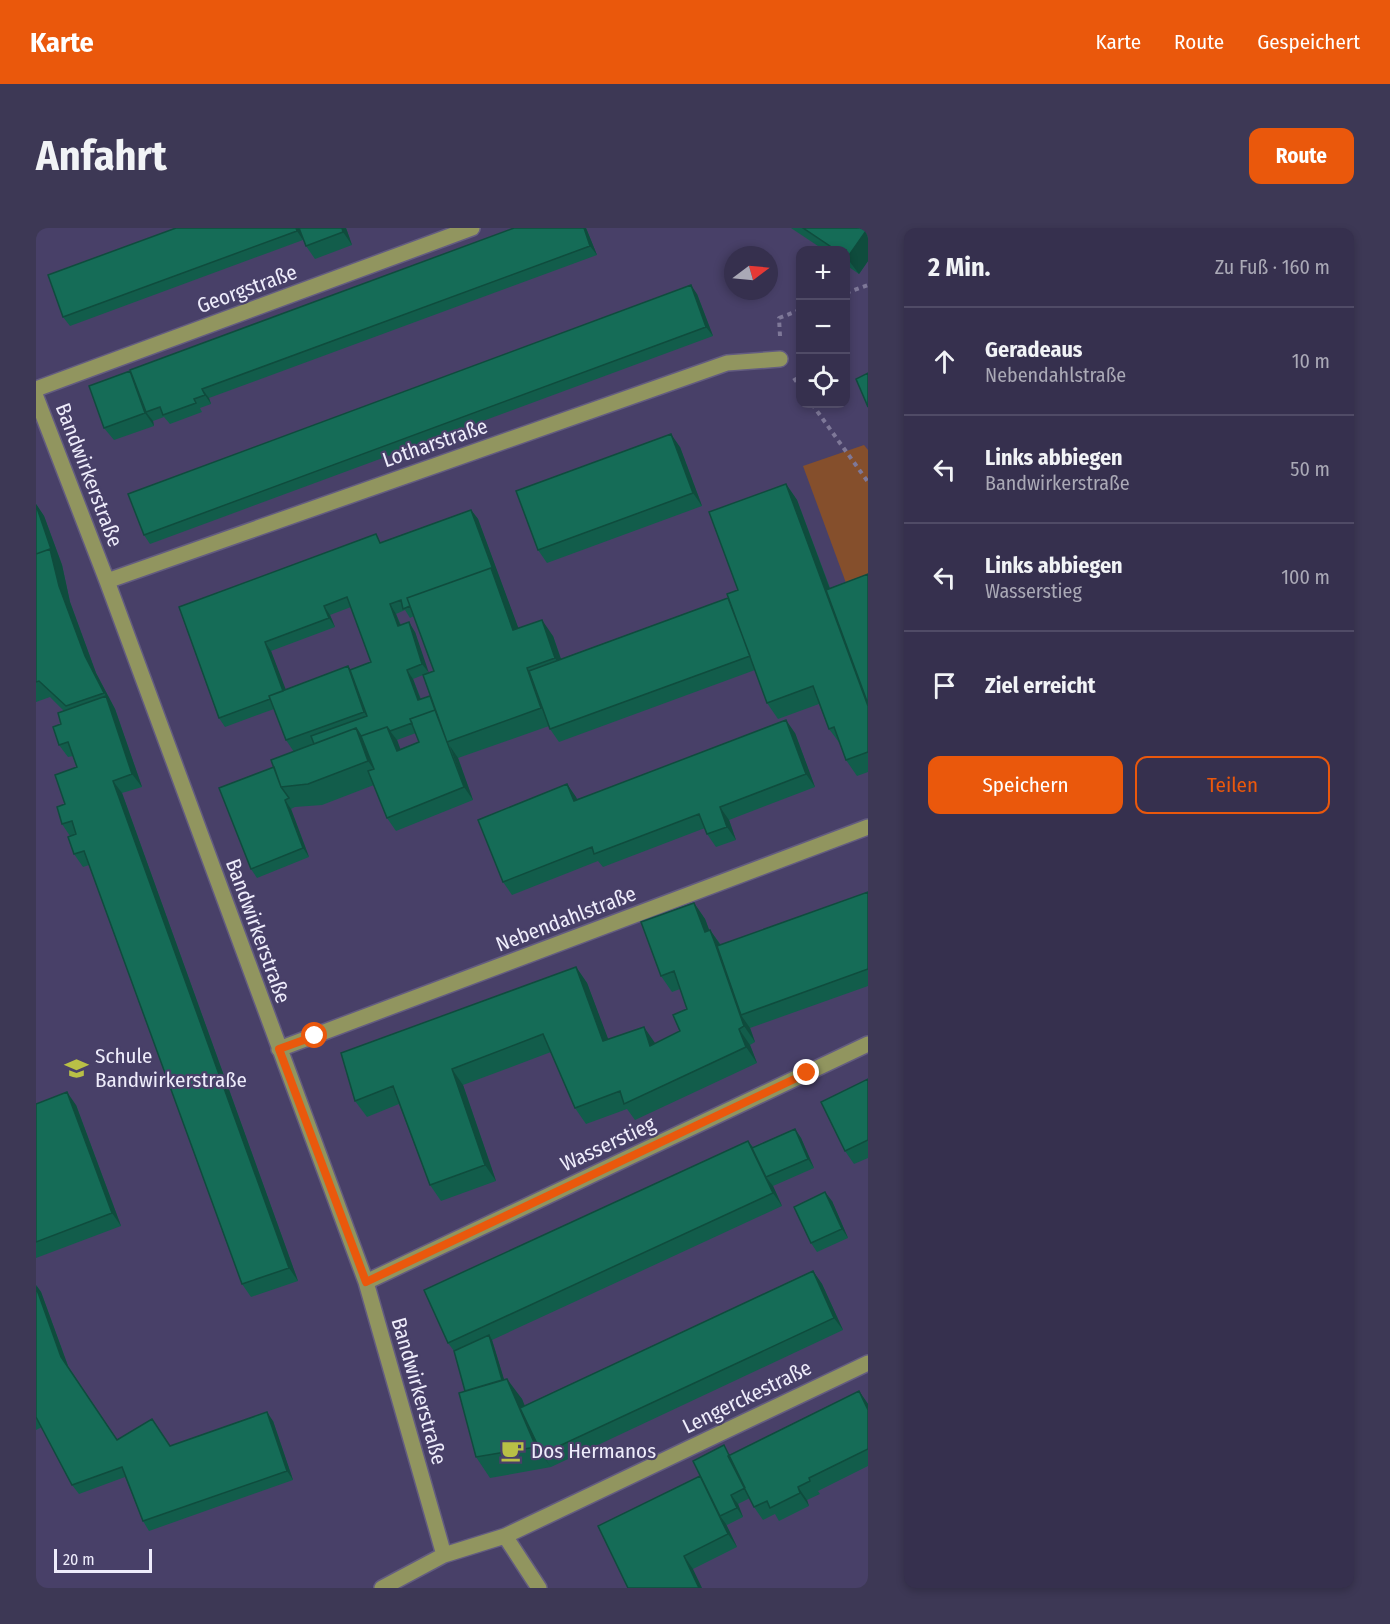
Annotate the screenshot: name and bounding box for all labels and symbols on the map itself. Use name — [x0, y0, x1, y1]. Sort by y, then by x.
north arrow — [724, 246, 778, 300]
street label: Georgstraße — [193, 259, 301, 319]
street label: Bandwirkerstraße — [50, 399, 128, 551]
street label: Lotharstraße — [379, 413, 491, 473]
street label: Bandwirkerstraße — [220, 855, 296, 1007]
street label: Nebendahlstraße — [492, 880, 640, 958]
route start — [301, 1022, 327, 1048]
place label: Schule Bandwirkerstraße — [95, 1043, 247, 1093]
school or university icon: Schule Bandwirkerstraße — [64, 1055, 90, 1081]
route end — [793, 1059, 819, 1085]
street label: Wasserstieg — [556, 1111, 660, 1177]
street label: Bandwirkerstraße — [386, 1314, 452, 1468]
street label: Lengerckestraße — [678, 1355, 816, 1439]
cafe icon: Dos Hermanos — [500, 1438, 526, 1464]
place label: Dos Hermanos — [531, 1438, 656, 1464]
scale bar — [54, 1546, 152, 1574]

